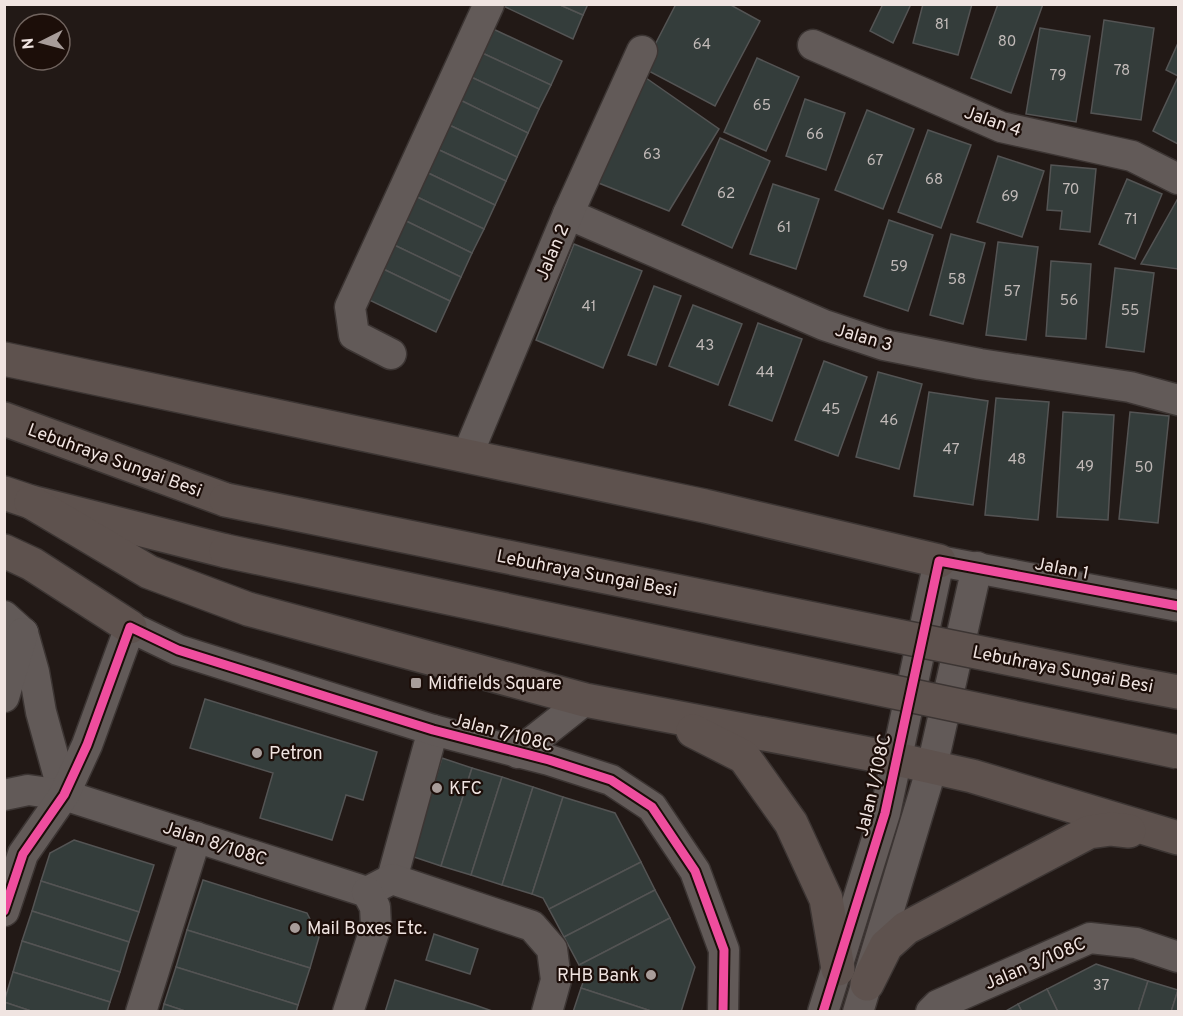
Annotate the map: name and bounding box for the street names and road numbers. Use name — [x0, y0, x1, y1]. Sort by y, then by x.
street label: Jalan 4 — [961, 102, 1024, 143]
street label: Jalan 2 — [531, 221, 576, 284]
street label: Jalan 3 — [832, 319, 895, 358]
street label: Lebuhraya Sungai Besi — [24, 419, 205, 504]
street label: Lebuhraya Sungai Besi — [494, 546, 679, 603]
street label: Jalan 1 — [1033, 553, 1091, 586]
street label: Lebuhraya Sungai Besi — [970, 642, 1155, 699]
street label: Jalan 7/108C — [449, 709, 556, 758]
street label: Jalan 1/108C — [852, 732, 897, 839]
street label: Jalan 8/108C — [160, 817, 269, 872]
street label: Jalan 3/108C — [981, 933, 1090, 996]

